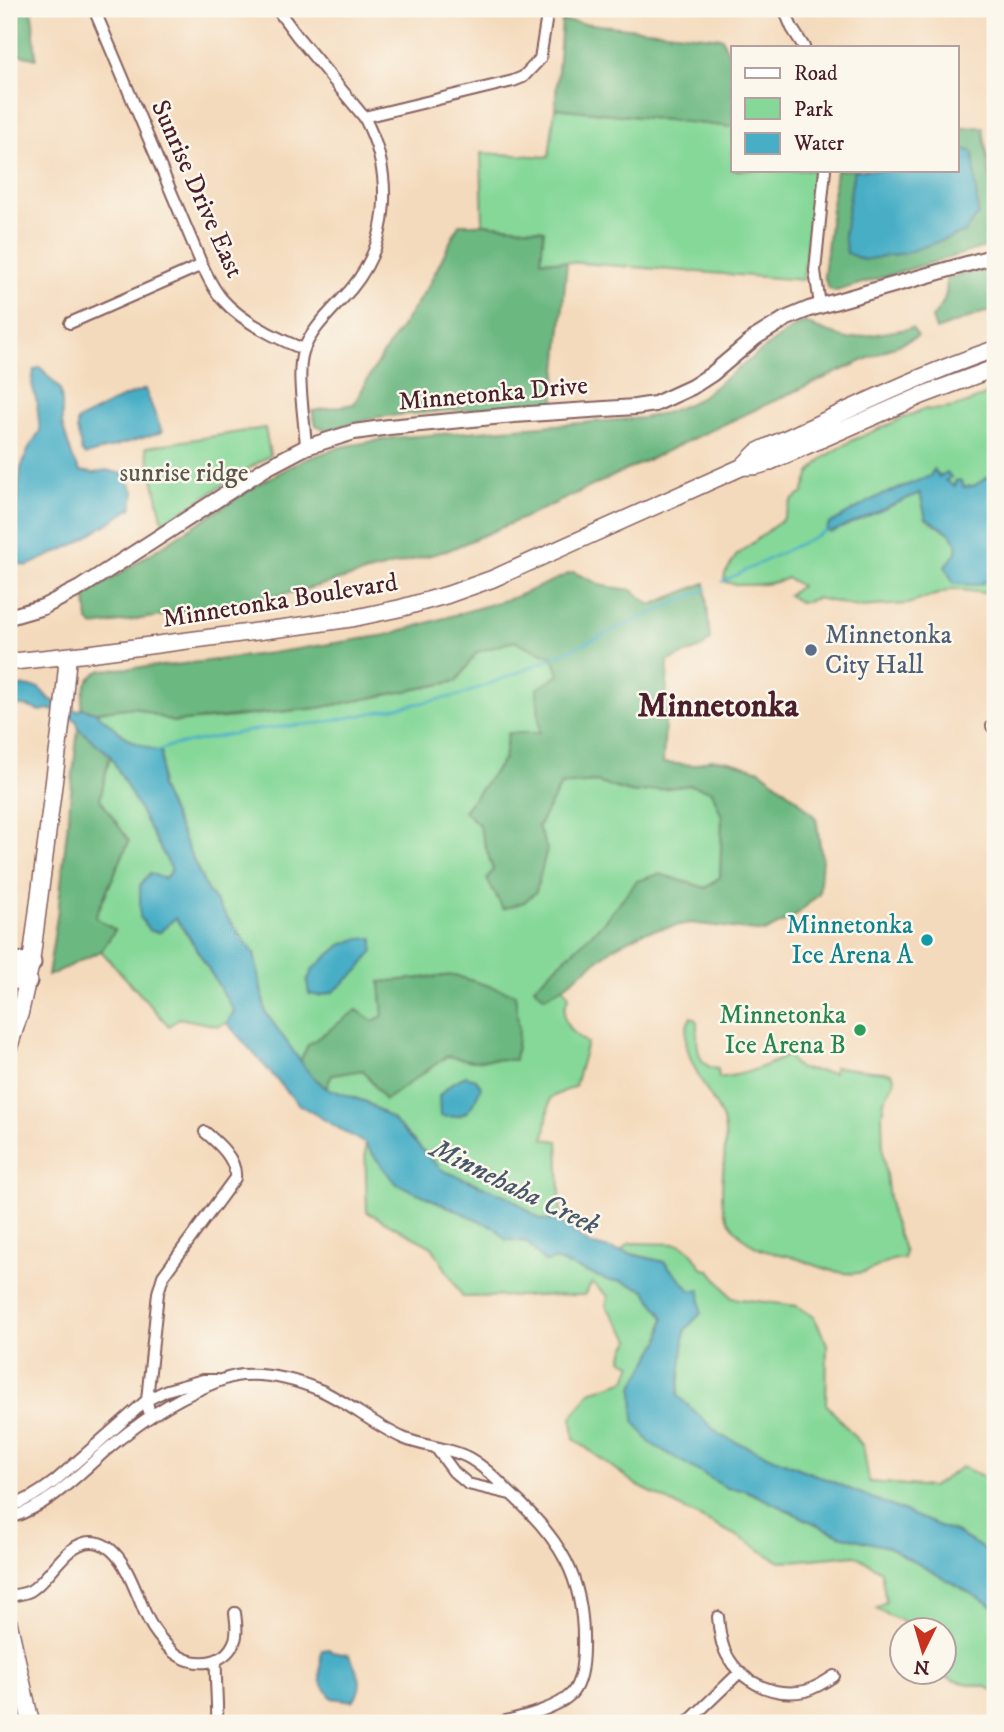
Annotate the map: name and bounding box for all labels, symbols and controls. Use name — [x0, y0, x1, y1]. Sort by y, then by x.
legend — [731, 46, 958, 172]
text: Road — [794, 61, 838, 87]
street label: Sunrise Drive East — [143, 95, 251, 283]
text: Park — [794, 97, 834, 123]
text: Water — [793, 131, 844, 157]
street label: Minnetonka Drive — [397, 369, 589, 419]
park label: sunrise ridge — [120, 457, 249, 490]
street label: Minnetonka Boulevard — [160, 566, 400, 636]
place label: Minnetonka City Hall — [825, 619, 952, 682]
marker: Minnetonka City Hall — [803, 642, 819, 658]
district label: Minnetonka — [638, 686, 799, 727]
place label: Minnetonka Ice Arena A — [786, 909, 913, 972]
marker: Minnetonka Ice Arena A — [919, 932, 935, 948]
place label: Minnetonka Ice Arena B — [719, 999, 846, 1062]
marker: Minnetonka Ice Arena B — [852, 1022, 868, 1038]
water label: Minnehaha Creek — [423, 1130, 606, 1243]
north arrow — [888, 1616, 958, 1686]
text: N — [912, 1654, 930, 1679]

